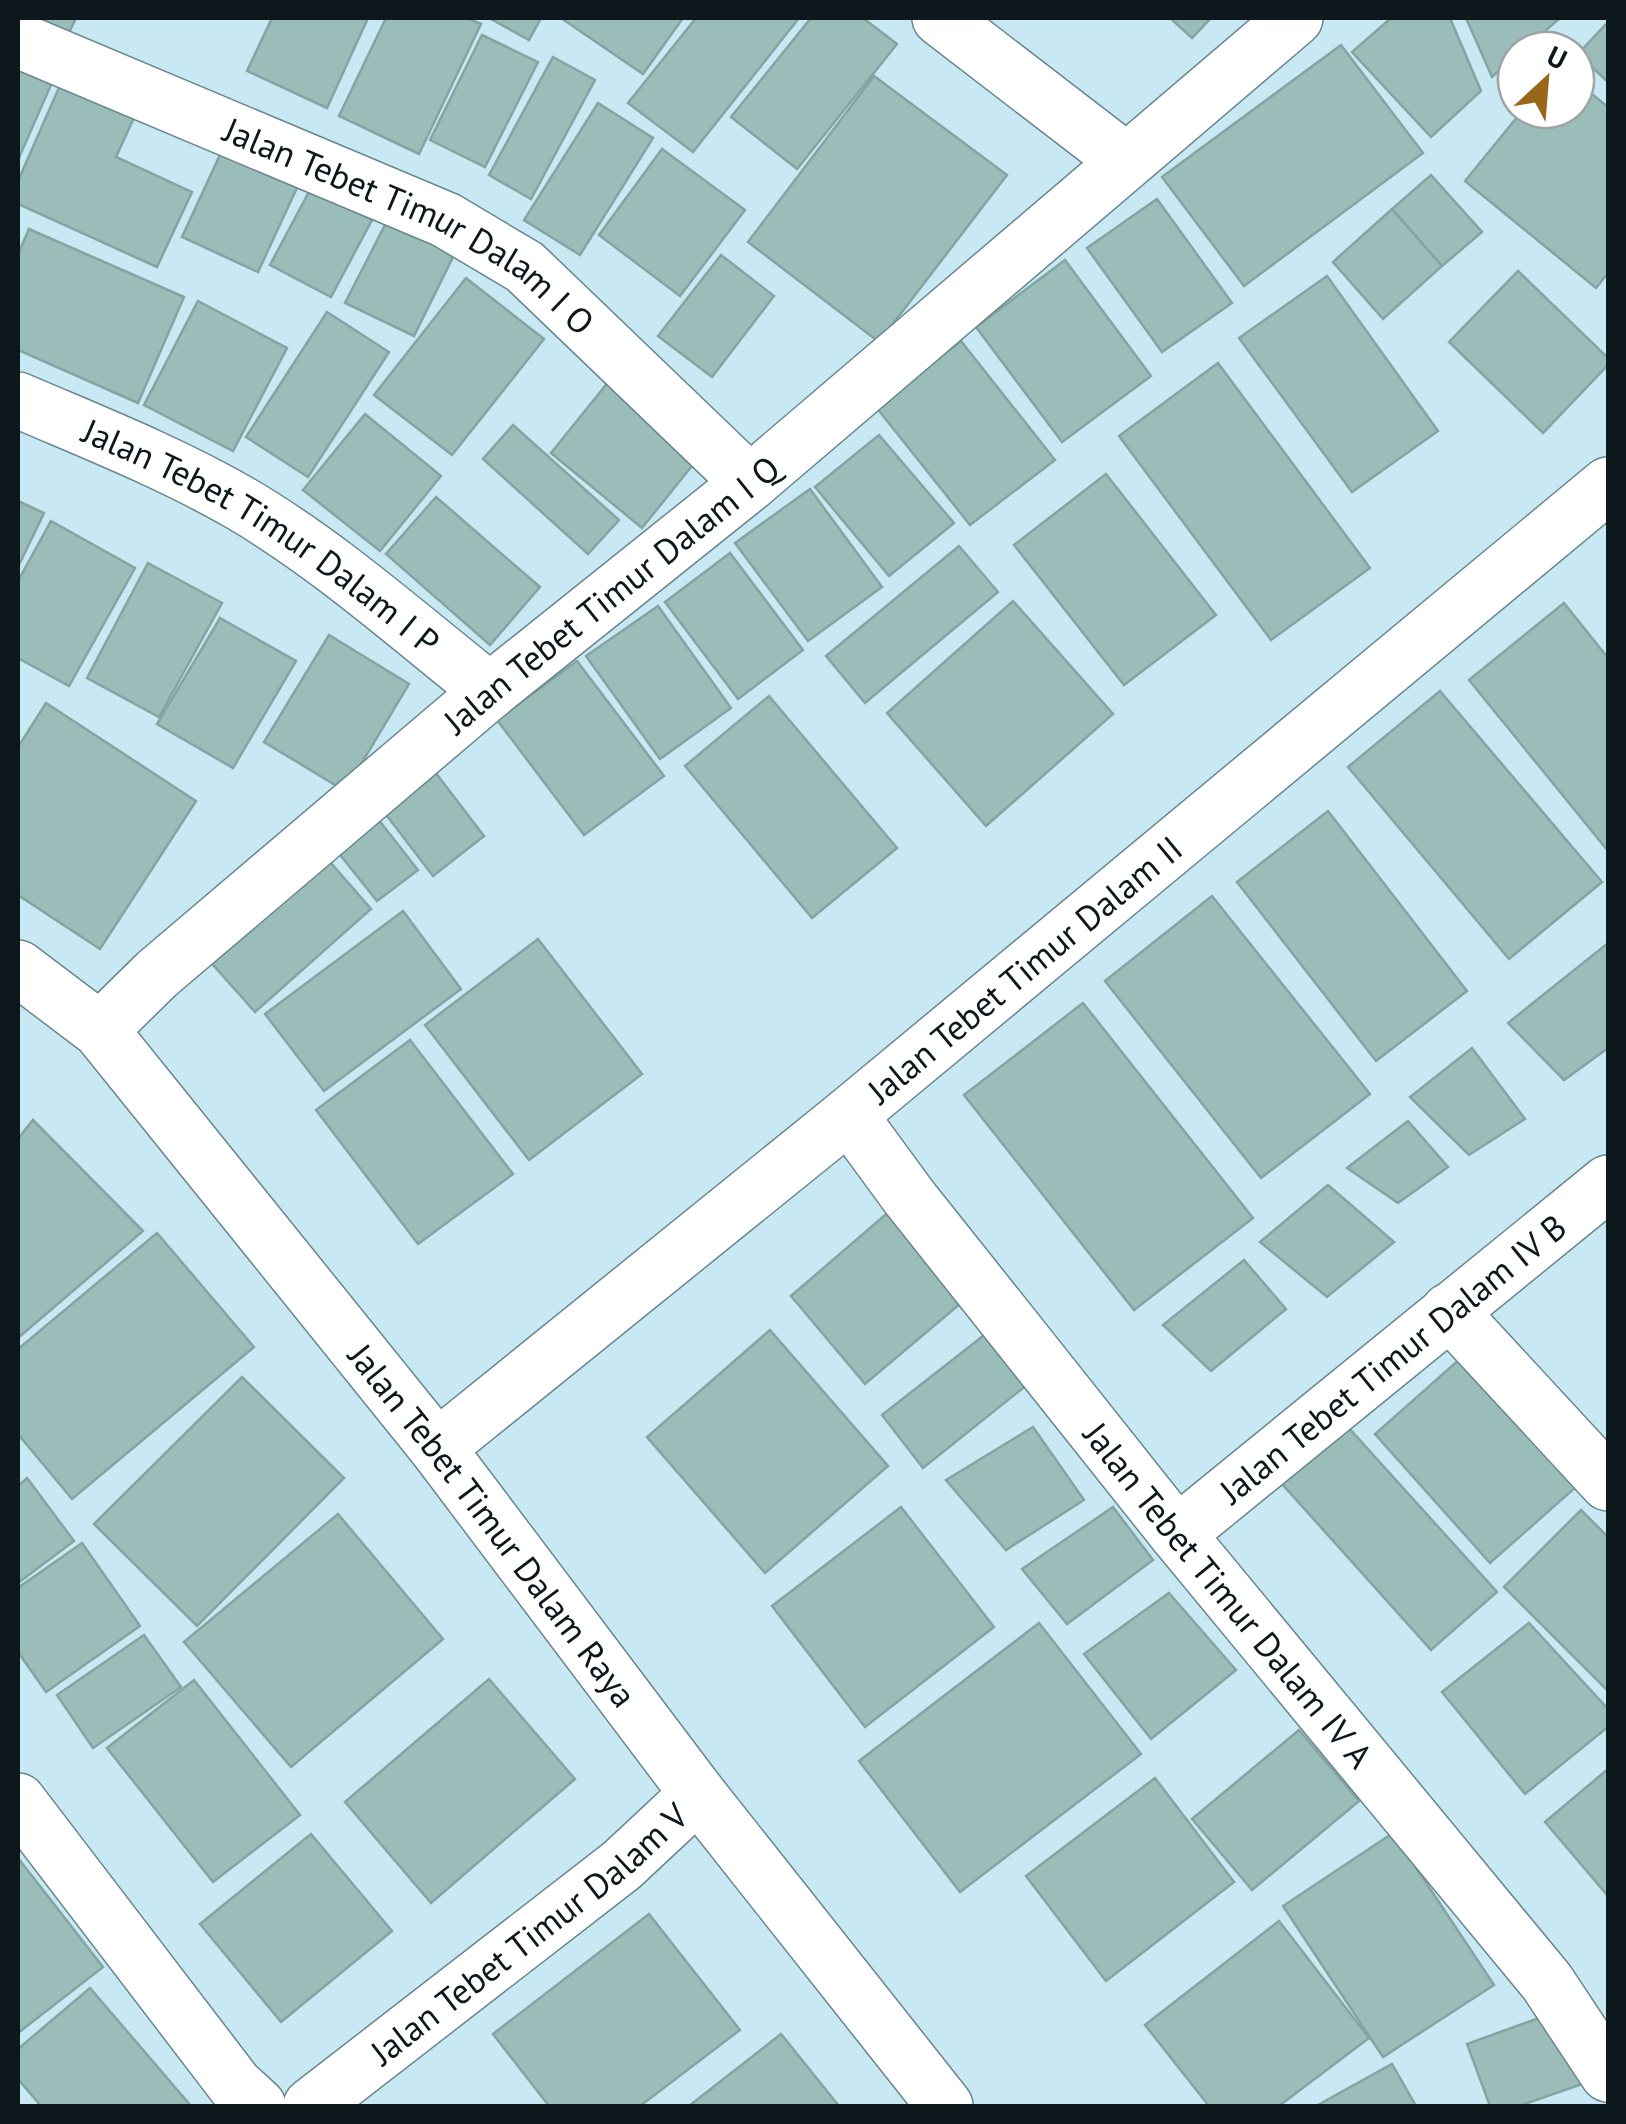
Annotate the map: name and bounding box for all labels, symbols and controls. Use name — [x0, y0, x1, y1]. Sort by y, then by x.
north arrow — [1496, 30, 1596, 130]
text: U — [1541, 37, 1573, 78]
street label: Jalan Tebet Timur Dalam I O — [215, 106, 604, 345]
street label: Jalan Tebet Timur Dalam I P — [74, 407, 449, 664]
street label: Jalan Tebet Timur Dalam I Q — [432, 444, 790, 745]
street label: Jalan Tebet Timur Dalam II — [856, 825, 1192, 1115]
street label: Jalan Tebet Timur Dalam IV B — [1208, 1204, 1575, 1515]
street label: Jalan Tebet Timur Dalam Raya — [337, 1332, 647, 1716]
street label: Jalan Tebet Timur Dalam IV A — [1073, 1411, 1384, 1777]
street label: Jalan Tebet Timur Dalam V — [359, 1792, 697, 2076]

